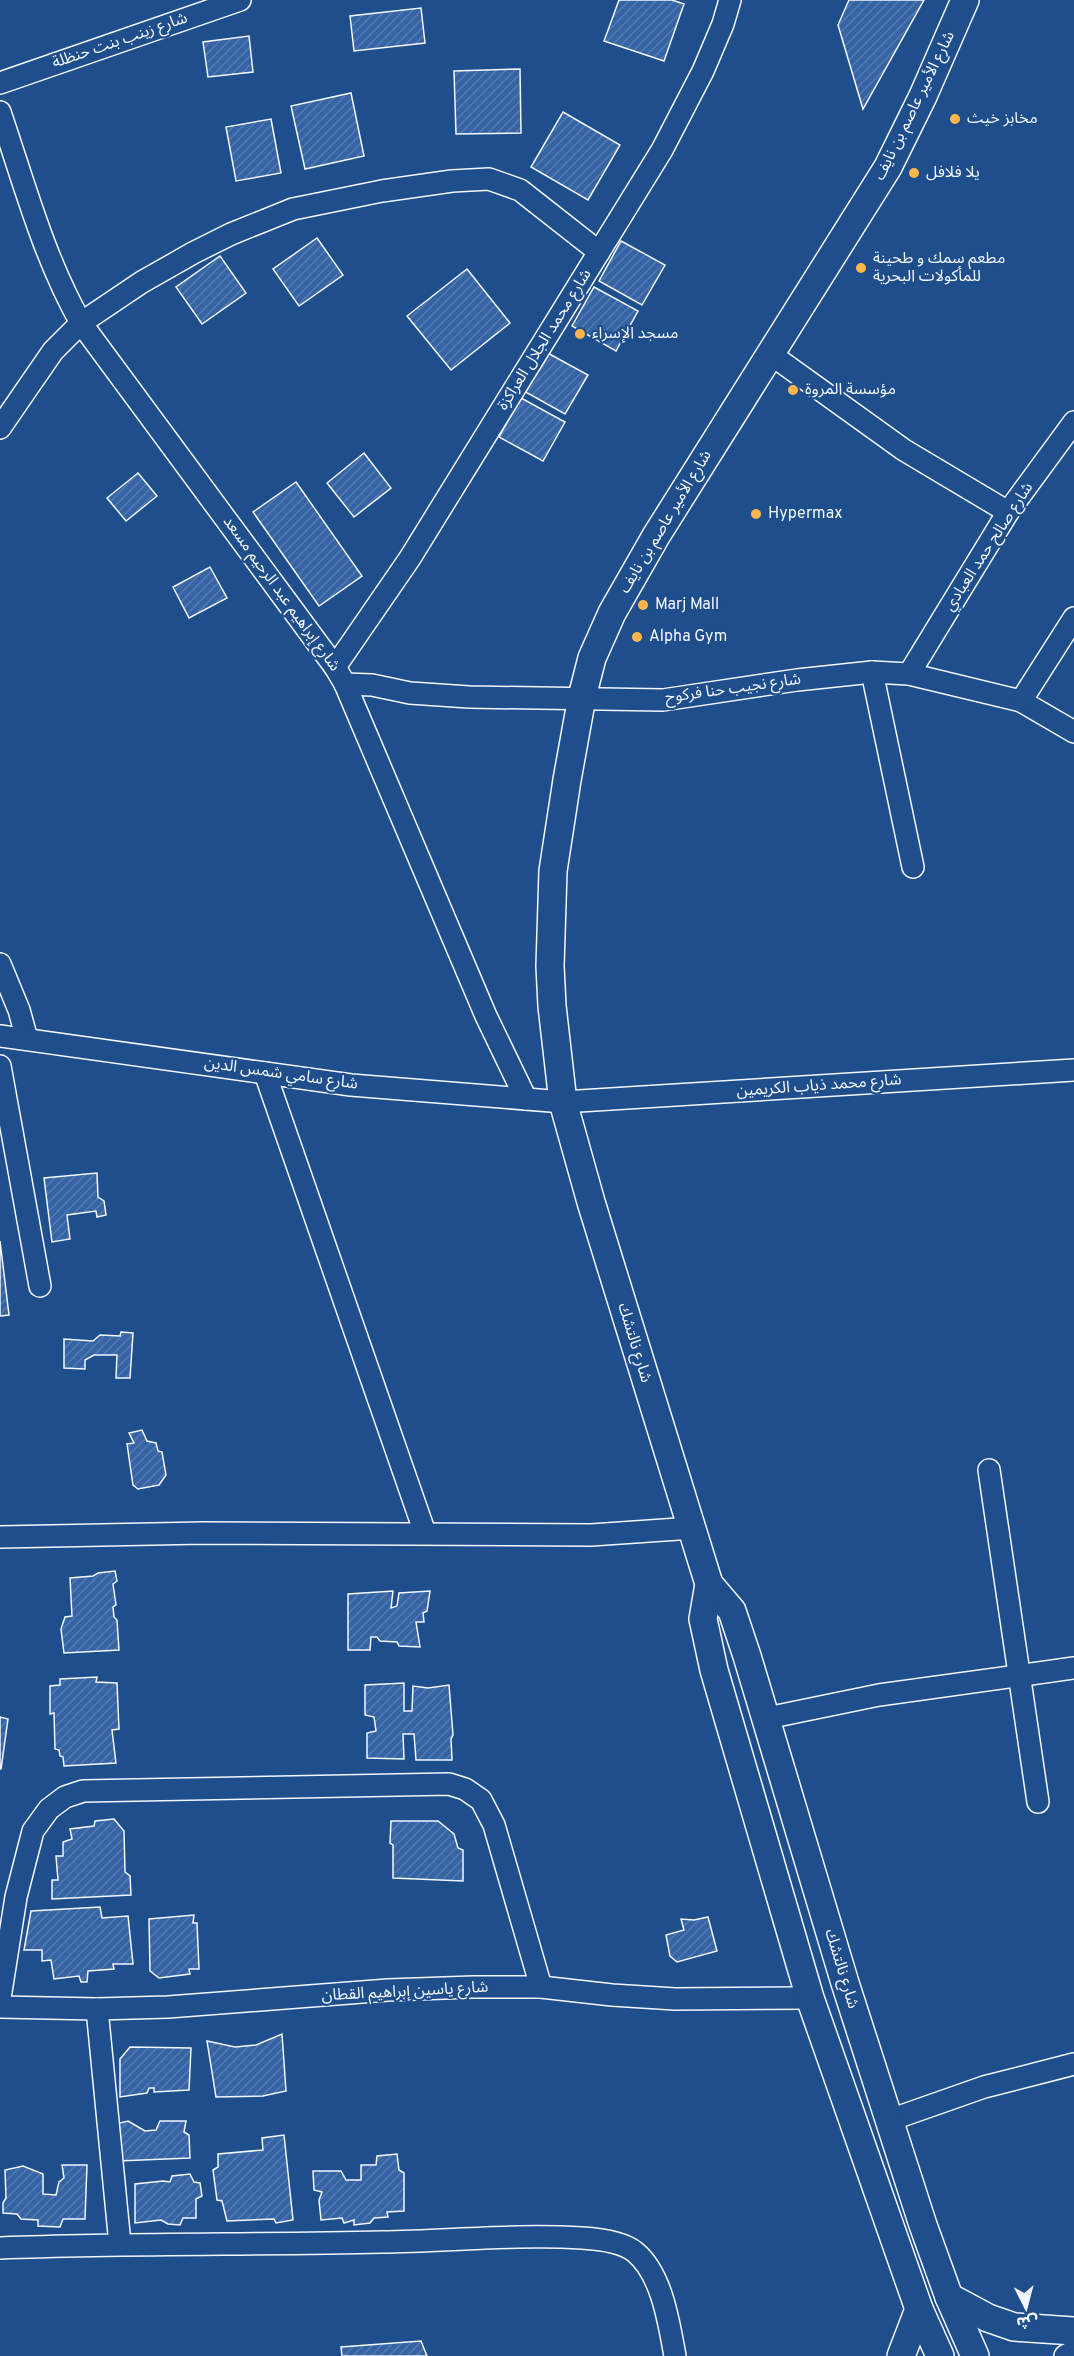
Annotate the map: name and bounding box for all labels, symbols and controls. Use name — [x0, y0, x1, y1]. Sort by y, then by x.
street label: شارع زينب بنت حنظلة — [50, 8, 191, 74]
street label: شارع الأمير عاصم بن نايف — [870, 28, 961, 184]
place label: مخابز خيث — [967, 109, 1038, 129]
marker: مخابز خيث — [948, 112, 962, 126]
place label: يلا فلافل — [926, 163, 980, 183]
marker: يلا فلافل — [907, 166, 921, 180]
place label: مطعم سمك و طحينة للمأكولات البحرية — [873, 249, 1005, 287]
marker: مطعم سمك و طحينة للمأكولات البحرية — [854, 261, 868, 275]
street label: شارع محمد الجلال العراكزة — [493, 266, 597, 415]
place label: مسجد الإسراء — [592, 324, 678, 344]
marker: مسجد الإسراء — [573, 327, 587, 341]
place label: مؤسسة المروة — [805, 380, 896, 400]
marker: مؤسسة المروة — [786, 383, 800, 397]
street label: شارع الأمير عاصم بن نايف — [615, 447, 718, 598]
street label: شارع صالح حمد العبادي — [940, 479, 1039, 616]
place label: Hypermax — [768, 504, 843, 524]
marker: Hypermax — [749, 507, 763, 521]
street label: شارع إبراهيم عبد الرحيم مسعد — [217, 512, 344, 676]
place label: Marj Mall — [655, 595, 719, 615]
marker: Marj Mall — [636, 598, 650, 612]
place label: Alpha Gym — [649, 627, 727, 647]
marker: Alpha Gym — [630, 630, 644, 644]
street label: شارع نجيب حنا فركوح — [664, 670, 802, 709]
street label: شارع سامي شمس الدين — [203, 1053, 359, 1096]
street label: شارع محمد ذياب الكريمين — [736, 1070, 902, 1103]
street label: شارع نالتشك — [611, 1301, 656, 1386]
street label: شارع نالتشك — [818, 1927, 863, 2012]
street label: شارع ياسين إبراهيم القطان — [321, 1978, 489, 2007]
north arrow — [996, 2278, 1056, 2338]
text: ش — [1015, 2310, 1039, 2332]

